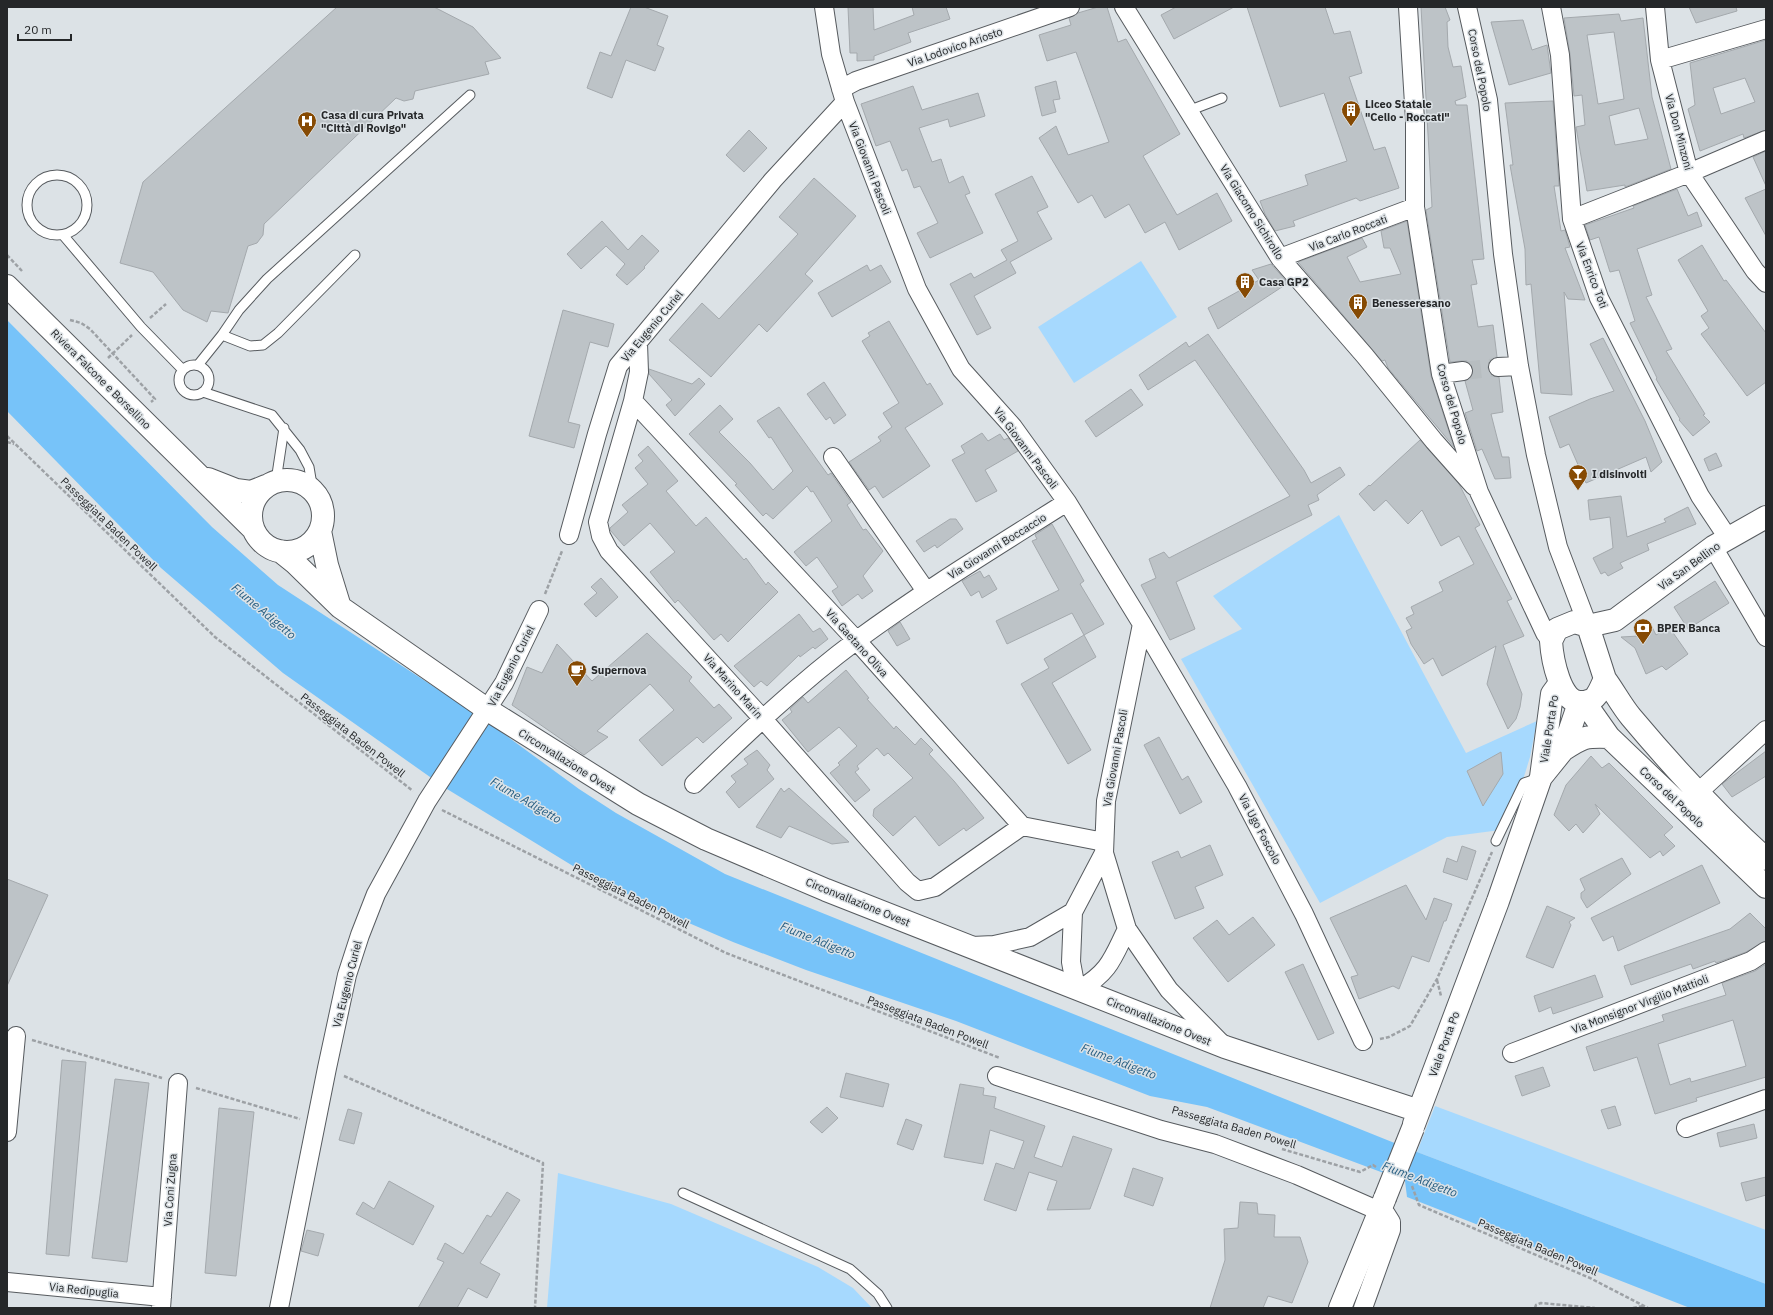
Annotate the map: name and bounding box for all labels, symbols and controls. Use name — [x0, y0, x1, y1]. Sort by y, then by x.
scale bar — [18, 16, 71, 42]
text: 20 m — [24, 22, 52, 37]
street label: Via Lodovico Ariosto — [906, 24, 1004, 70]
street label: Corso del Popolo — [1465, 28, 1495, 112]
street label: Via Don Minzoni — [1662, 92, 1696, 172]
place label: Liceo Statale "Celio - Roccati" — [1365, 97, 1450, 124]
building icon: Liceo Statale "Celio - Roccati" — [1340, 99, 1362, 127]
place label: Casa di cura Privata "Città di Rovigo" — [321, 108, 424, 135]
hospital icon: Casa di cura Privata "Città di Rovigo" — [296, 110, 318, 138]
street label: Via Giovanni Pascoli — [846, 119, 894, 217]
street label: Via Giacomo Sichirollo — [1217, 162, 1287, 262]
street label: Via Carlo Roccati — [1307, 212, 1389, 254]
street label: Via Enrico Toti — [1573, 240, 1611, 310]
building icon: Casa GP2 — [1234, 271, 1256, 299]
place label: Casa GP2 — [1259, 275, 1309, 289]
street label: Via Eugenio Curiel — [618, 287, 686, 365]
building icon: Benesseresano — [1347, 292, 1369, 320]
place label: Benesseresano — [1372, 296, 1451, 310]
street label: Riviera Falcone e Borsellino — [48, 326, 154, 432]
street label: Corso del Popolo — [1434, 362, 1470, 446]
street label: Via Giovanni Pascoli — [991, 404, 1061, 492]
bar icon: I disinvolti — [1567, 463, 1589, 491]
place label: I disinvolti — [1592, 467, 1647, 481]
street label: Passeggiata Baden Powell — [58, 474, 160, 574]
street label: Via Giovanni Boccaccio — [945, 510, 1049, 582]
street label: Via San Bellino — [1655, 539, 1723, 593]
water label: Fiume Adigetto — [229, 580, 300, 642]
street label: Via Gaetano Oliva — [823, 606, 891, 680]
bank icon: BPER Banca — [1632, 617, 1654, 645]
place label: BPER Banca — [1657, 621, 1720, 635]
street label: Via Eugenio Curiel — [485, 623, 537, 709]
street label: Via Marino Marin — [700, 651, 766, 721]
cafe icon: Supernova — [566, 659, 588, 687]
place label: Supernova — [591, 663, 646, 677]
street label: Passeggiata Baden Powell — [298, 690, 408, 780]
street label: Viale Porta Po — [1537, 694, 1561, 764]
street label: Via Giovanni Pascoli — [1100, 708, 1130, 808]
street label: Circonvallazione Ovest — [516, 726, 618, 797]
street label: Corso del Popolo — [1637, 763, 1707, 831]
water label: Fiume Adigetto — [488, 774, 564, 827]
street label: Via Ugo Foscolo — [1236, 791, 1284, 867]
street label: Passeggiata Baden Powell — [570, 860, 692, 932]
street label: Circonvallazione Ovest — [804, 875, 912, 929]
water label: Fiume Adigetto — [778, 918, 858, 962]
street label: Via Eugenio Curiel — [329, 939, 365, 1029]
street label: Via Monsignor Virgilio Mattioli — [1570, 971, 1710, 1037]
street label: Passeggiata Baden Powell — [865, 992, 991, 1052]
street label: Circonvallazione Ovest — [1105, 994, 1213, 1048]
street label: Viale Porta Po — [1426, 1009, 1462, 1079]
water label: Fiume Adigetto — [1079, 1040, 1159, 1082]
street label: Passeggiata Baden Powell — [1170, 1102, 1298, 1152]
street label: Via Coni Zugna — [160, 1153, 180, 1227]
water label: Fiume Adigetto — [1380, 1158, 1460, 1200]
street label: Passeggiata Baden Powell — [1476, 1215, 1600, 1279]
street label: Via Redipuglia — [48, 1279, 120, 1301]

